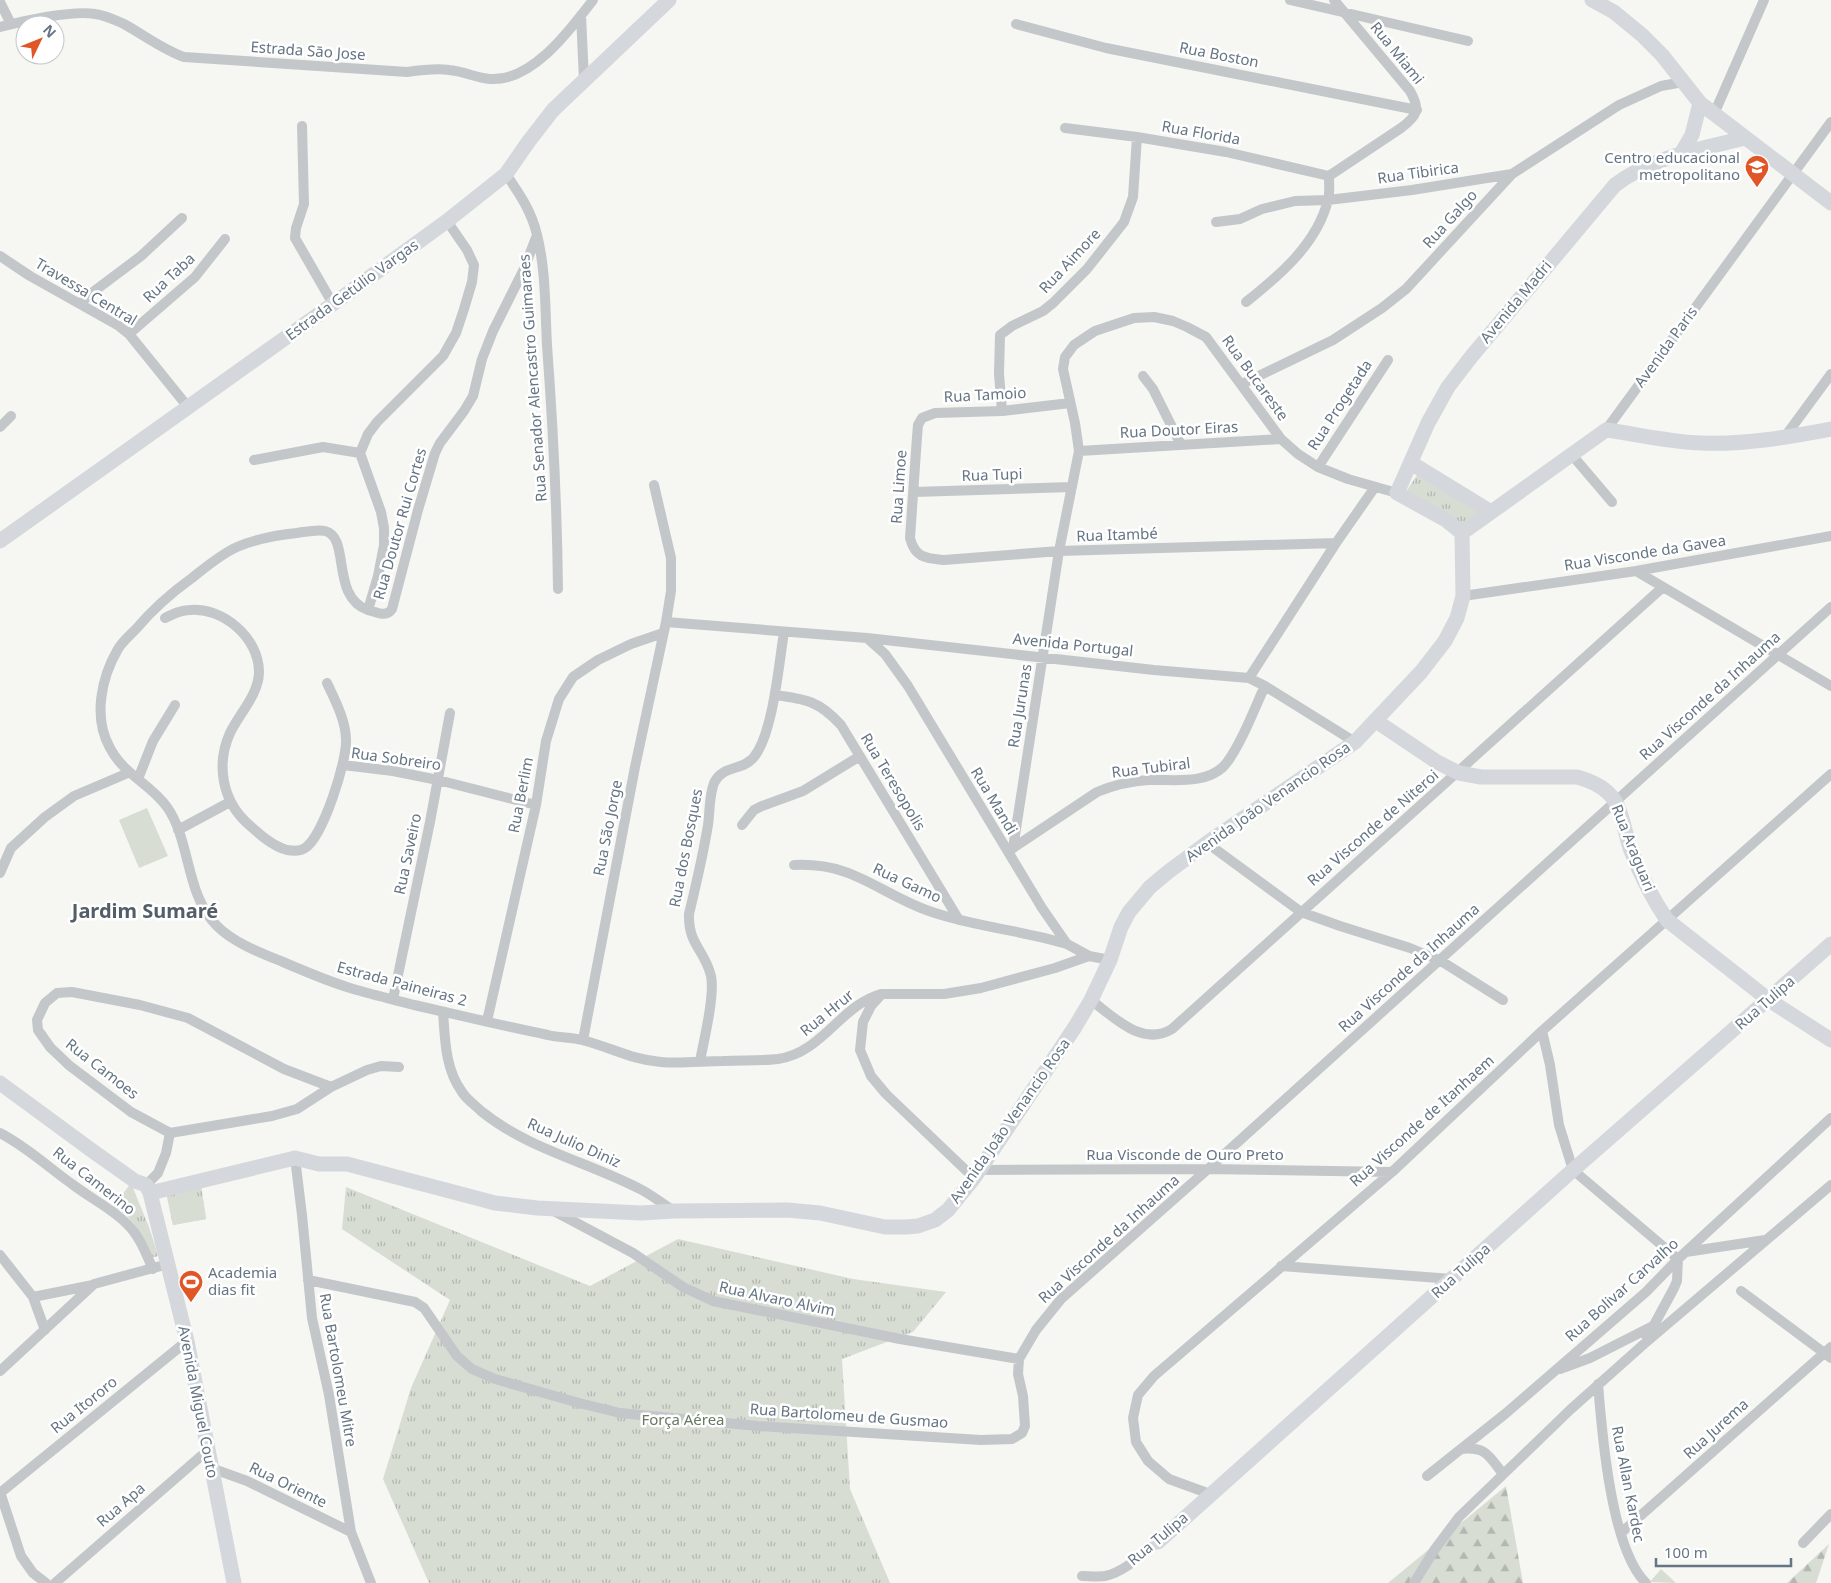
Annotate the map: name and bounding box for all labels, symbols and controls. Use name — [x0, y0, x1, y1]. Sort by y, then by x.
north arrow — [15, 15, 65, 65]
street label: Rua Miami — [1366, 17, 1429, 88]
text: N — [39, 20, 61, 41]
street label: Estrada Sāo Jose — [250, 36, 366, 64]
street label: Rua Boston — [1178, 37, 1261, 72]
street label: Rua Florida — [1160, 115, 1242, 149]
place label: Centro educacional metropolitano — [1604, 147, 1740, 184]
school or university icon: Centro educacional metropolitano — [1744, 154, 1770, 188]
street label: Rua Tibirica — [1376, 156, 1460, 188]
street label: Rua Galgo — [1418, 185, 1481, 252]
street label: Rua Aimore — [1034, 224, 1104, 297]
street label: Estrada Getúlio Vargas — [281, 234, 422, 344]
street label: Rua Taba — [138, 248, 199, 306]
street label: Travessa Central — [32, 253, 141, 329]
street label: Rua Senador Alencastro Guimaraes — [513, 253, 551, 503]
street label: Avenida Madri — [1475, 256, 1556, 347]
street label: Avenida Paris — [1629, 302, 1701, 391]
street label: Rua Bucareste — [1218, 331, 1294, 424]
street label: Rua Progetada — [1302, 355, 1376, 454]
street label: Rua Tamoio — [943, 382, 1027, 406]
street label: Rua Doutor Eiras — [1119, 416, 1239, 442]
street label: Rua Doutor Rui Cortes — [368, 446, 430, 602]
street label: Rua Limoe — [885, 449, 911, 525]
street label: Rua Tupi — [961, 463, 1023, 485]
street label: Rua Itambé — [1076, 523, 1158, 545]
street label: Rua Visconde da Gavea — [1563, 529, 1727, 575]
street label: Rua Visconde da Inhauma — [1634, 626, 1784, 764]
street label: Avenida Portugal — [1012, 628, 1134, 660]
street label: Rua Jurunas — [1003, 662, 1036, 749]
street label: Rua Teresopolis — [857, 729, 931, 834]
street label: Avenida João Venancio Rosa — [1181, 736, 1354, 866]
street label: Rua Sobreiro — [350, 742, 442, 774]
street label: Rua Tubiral — [1110, 752, 1191, 782]
street label: Rua Berlim — [503, 755, 537, 835]
street label: Rua Mandi — [967, 763, 1023, 838]
street label: Rua Visconde de Niteroi — [1303, 765, 1442, 890]
street label: Rua São Jorge — [588, 778, 626, 878]
street label: Rua dos Bosques — [664, 787, 706, 909]
street label: Rua Araguari — [1607, 801, 1660, 894]
street label: Rua Saveiro — [389, 811, 425, 896]
street label: Rua Gamo — [870, 858, 945, 907]
district label: Jardim Sumaré — [70, 897, 218, 924]
street label: Rua Visconde da Inhauma — [1333, 898, 1483, 1036]
street label: Estrada Paineiras 2 — [335, 956, 469, 1010]
street label: Rua Tulipa — [1730, 971, 1799, 1034]
street label: Rua Hrur — [795, 984, 857, 1040]
street label: Rua Camoes — [62, 1033, 143, 1103]
street label: Avenida João Venancio Rosa — [944, 1034, 1074, 1207]
street label: Rua Visconde de Itanhaem — [1345, 1050, 1498, 1191]
street label: Rua Julio Diniz — [525, 1113, 624, 1172]
street label: Rua Camerino — [49, 1142, 140, 1219]
street label: Rua Visconde de Ouro Preto — [1086, 1144, 1284, 1164]
street label: Rua Visconde da Inhauma — [1033, 1169, 1183, 1307]
street label: Rua Bolivar Carvalho — [1560, 1233, 1682, 1346]
street label: Rua Tulipa — [1426, 1238, 1494, 1302]
place label: Academia dias fit — [208, 1262, 277, 1299]
sports icon: Academia dias fit — [178, 1269, 204, 1303]
street label: Rua Alvaro Alvim — [717, 1276, 837, 1320]
street label: Rua Bartolomeu Mitre — [316, 1291, 362, 1448]
street label: Avenida Miguel Couto — [174, 1324, 224, 1480]
street label: Rua Itororo — [46, 1371, 121, 1437]
street label: Rua Jurema — [1679, 1394, 1752, 1463]
street label: Rua Bartolomeu de Gusmao — [749, 1398, 949, 1432]
park label: Força Aérea — [641, 1409, 725, 1429]
street label: Rua Allan Kardec — [1608, 1424, 1650, 1544]
street label: Rua Oriente — [246, 1457, 331, 1512]
street label: Rua Apa — [92, 1478, 149, 1531]
street label: Rua Tulipa — [1123, 1507, 1192, 1569]
scale bar — [1656, 1536, 1791, 1568]
text: 100 m — [1664, 1542, 1708, 1562]

